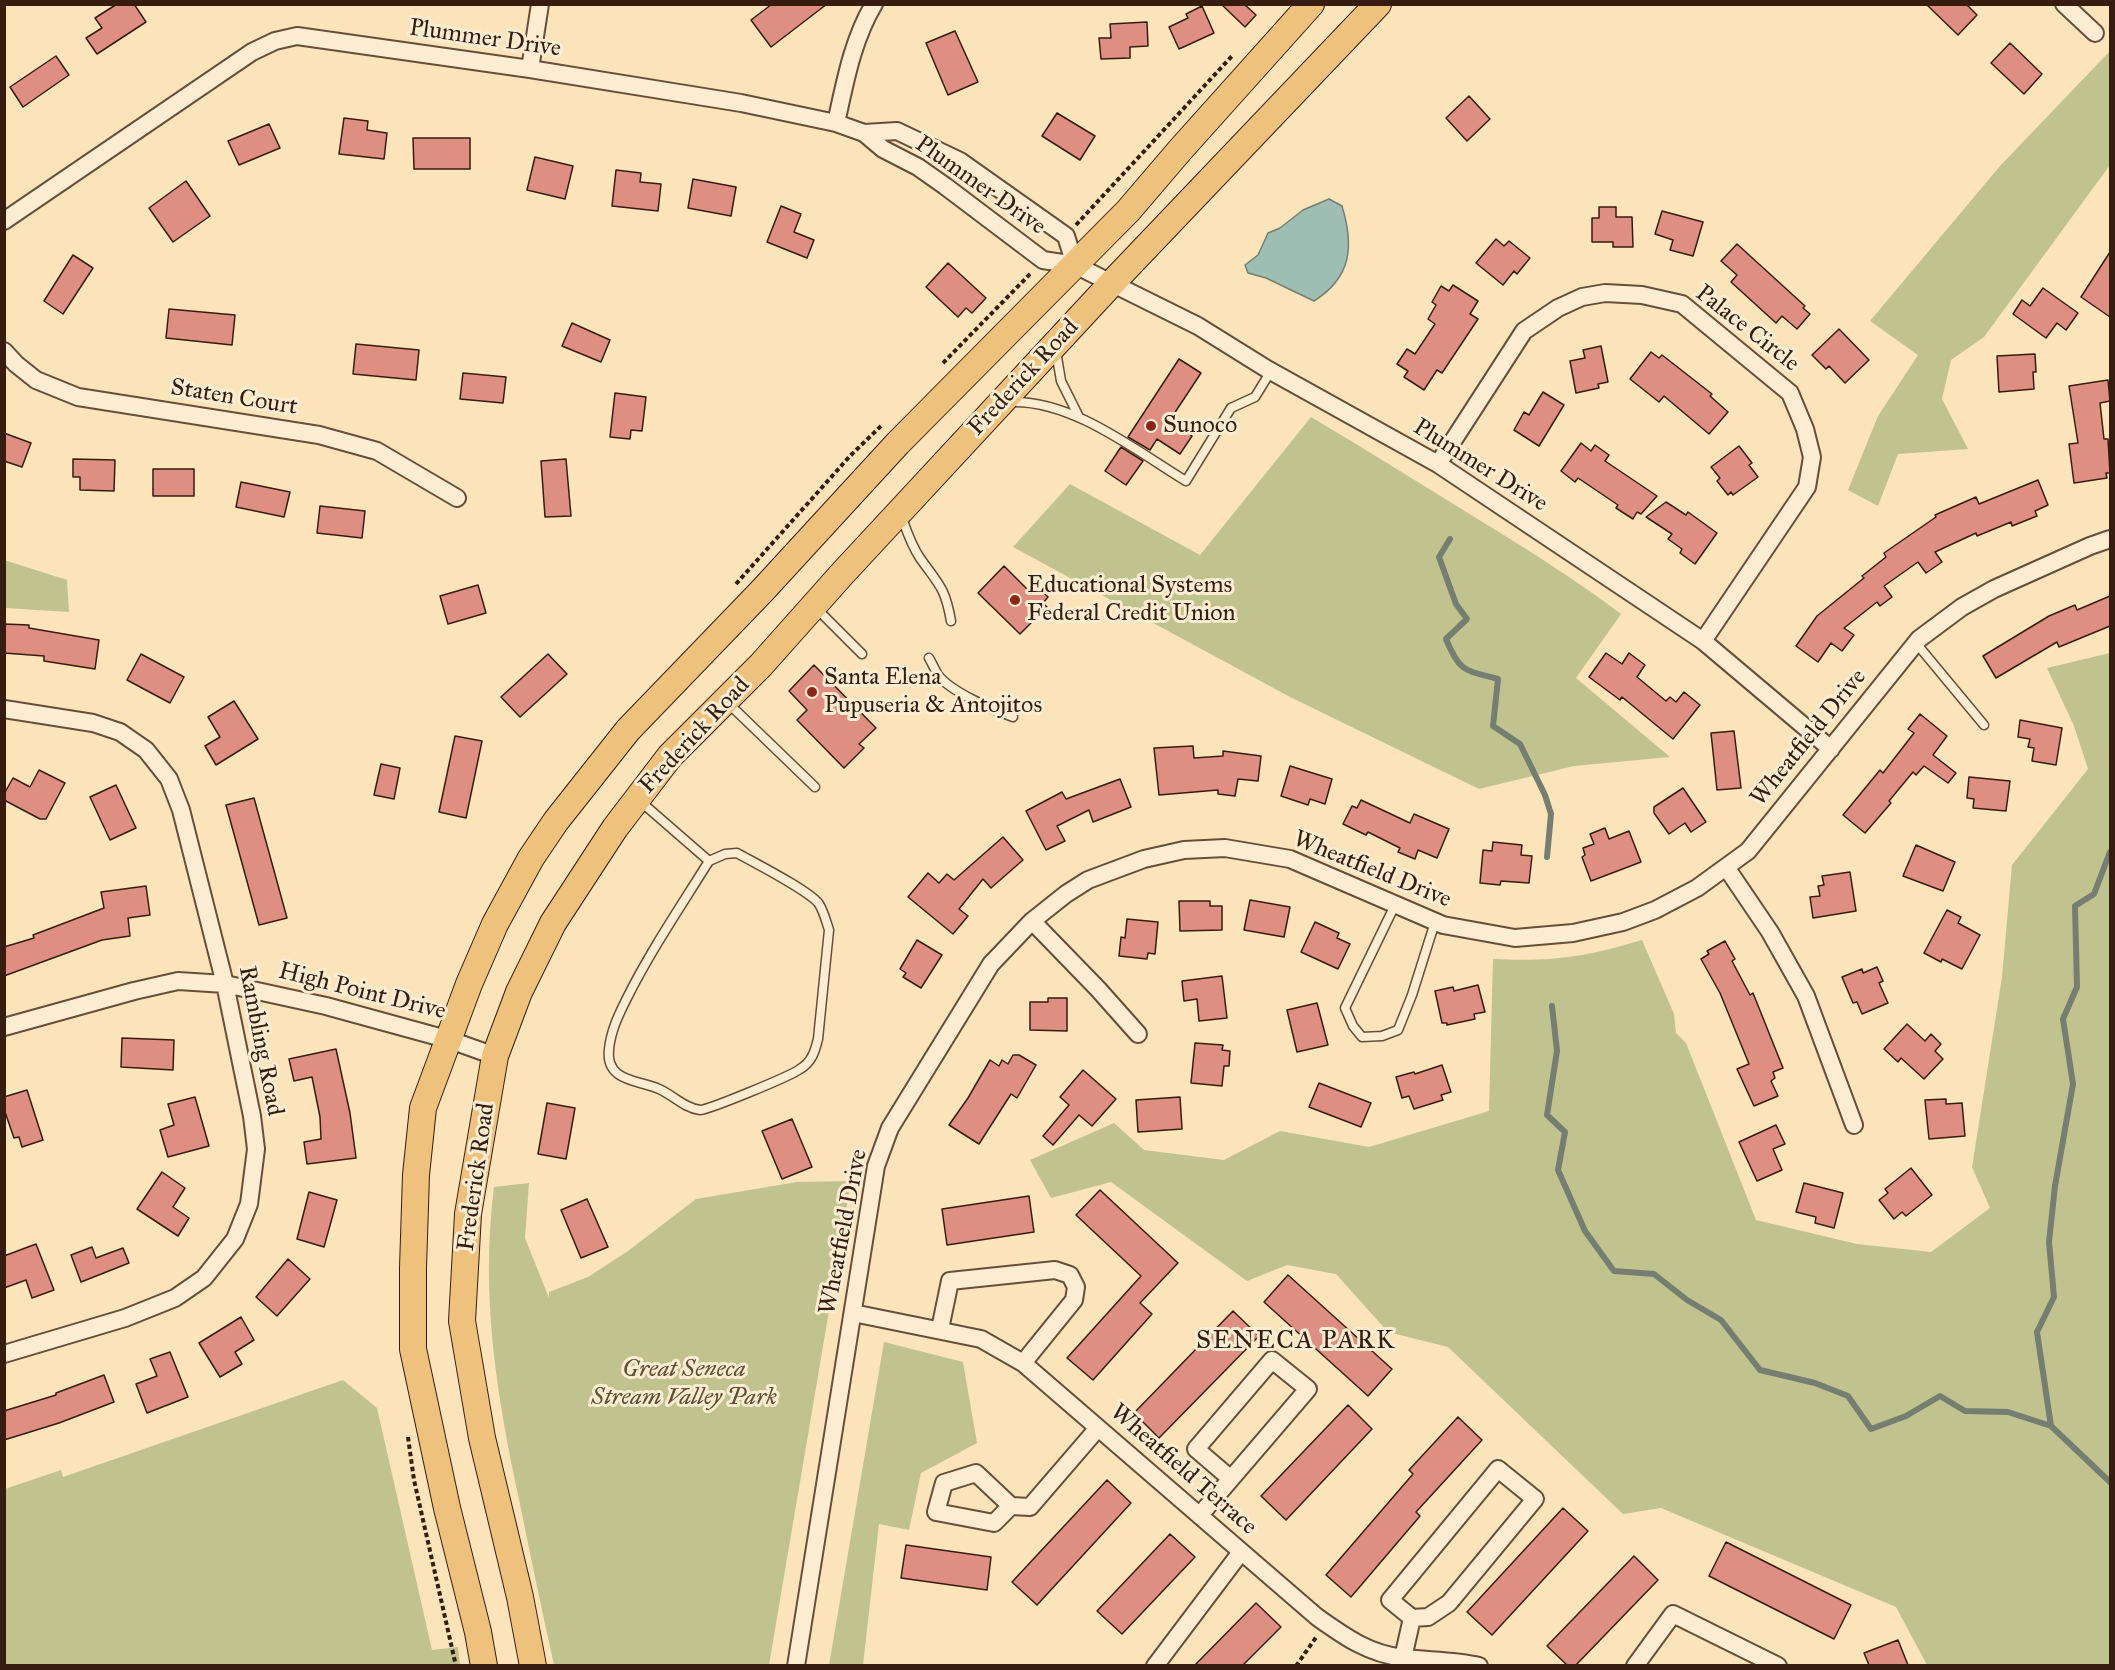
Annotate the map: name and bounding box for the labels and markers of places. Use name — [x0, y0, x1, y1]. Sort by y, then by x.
place label: Sunoco — [1163, 412, 1237, 440]
marker: Sunoco — [1144, 419, 1158, 433]
place label: Educational Systems Federal Credit Union — [1027, 572, 1235, 628]
marker: Educational Systems Federal Credit Union — [1008, 593, 1022, 607]
place label: Santa Elena Pupuseria & Antojitos — [824, 664, 1042, 720]
marker: Santa Elena Pupuseria & Antojitos — [805, 685, 819, 699]

